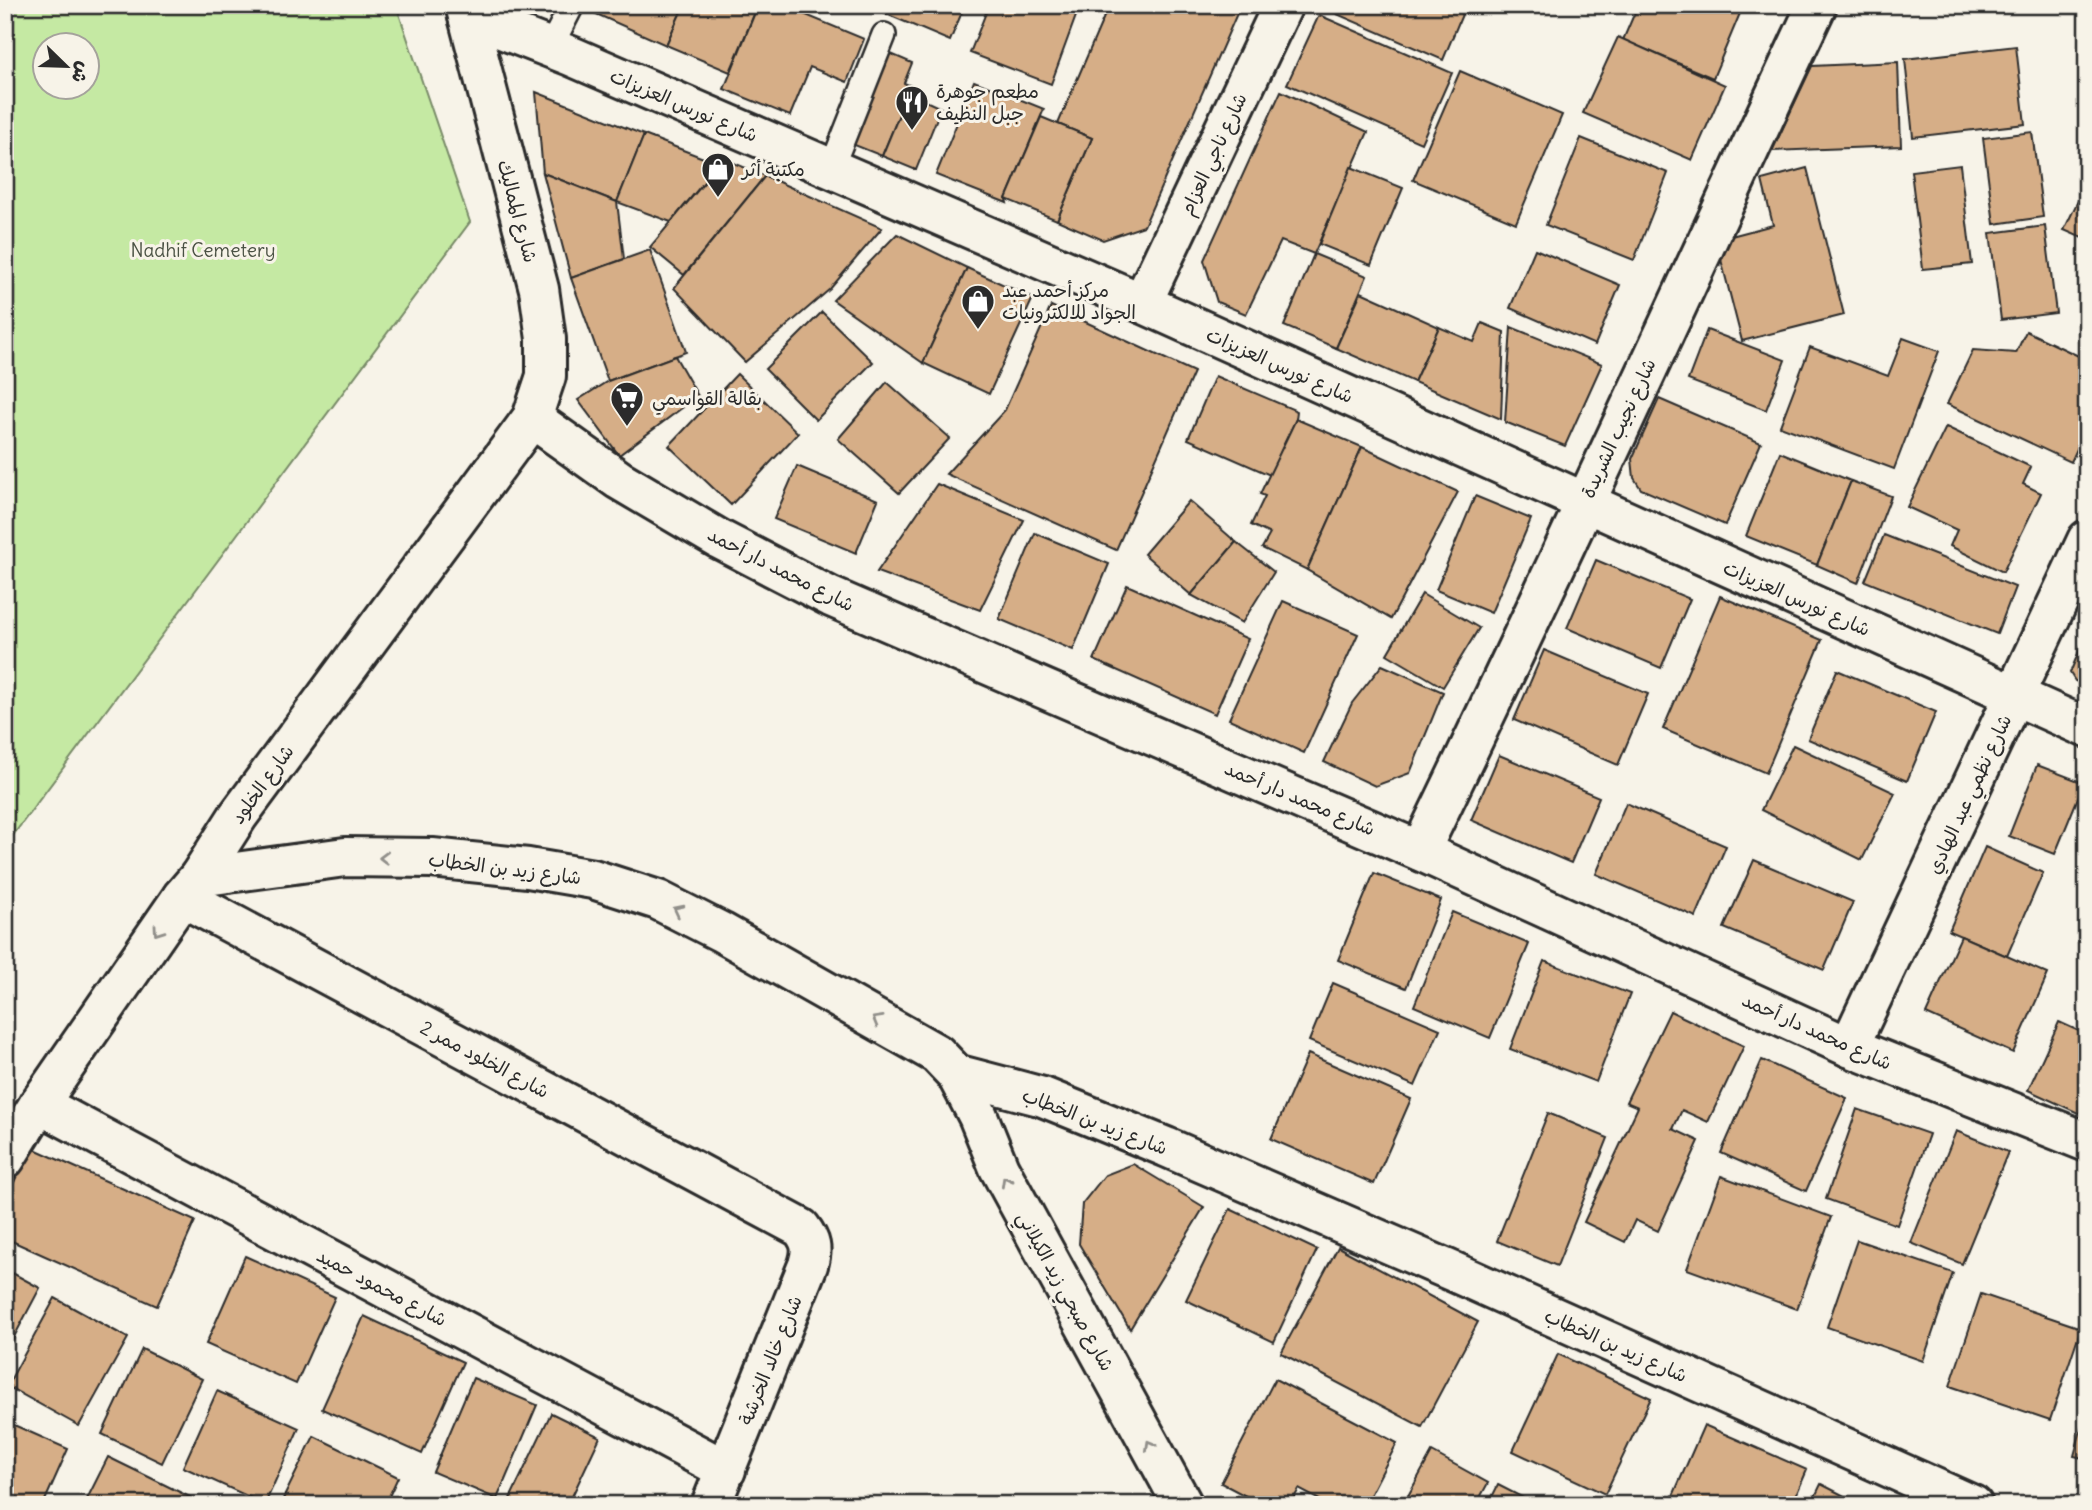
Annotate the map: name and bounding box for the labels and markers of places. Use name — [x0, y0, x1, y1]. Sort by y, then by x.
place label: مطعم جوهرة جبل النظيف — [936, 79, 1039, 125]
restaurant icon: مطعم جوهرة جبل النظيف — [893, 83, 931, 132]
shop icon: مكتبة أثر — [699, 150, 737, 199]
place label: مكتبة أثر — [740, 157, 805, 181]
place label: مركز أحمد عبد الجواد للالكترونيات — [1002, 278, 1136, 325]
shop icon: مركز أحمد عبد الجواد للالكترونيات — [959, 282, 997, 331]
supermarket icon: بقالة القواسمي — [608, 379, 646, 428]
place label: بقالة القواسمي — [652, 386, 762, 415]

